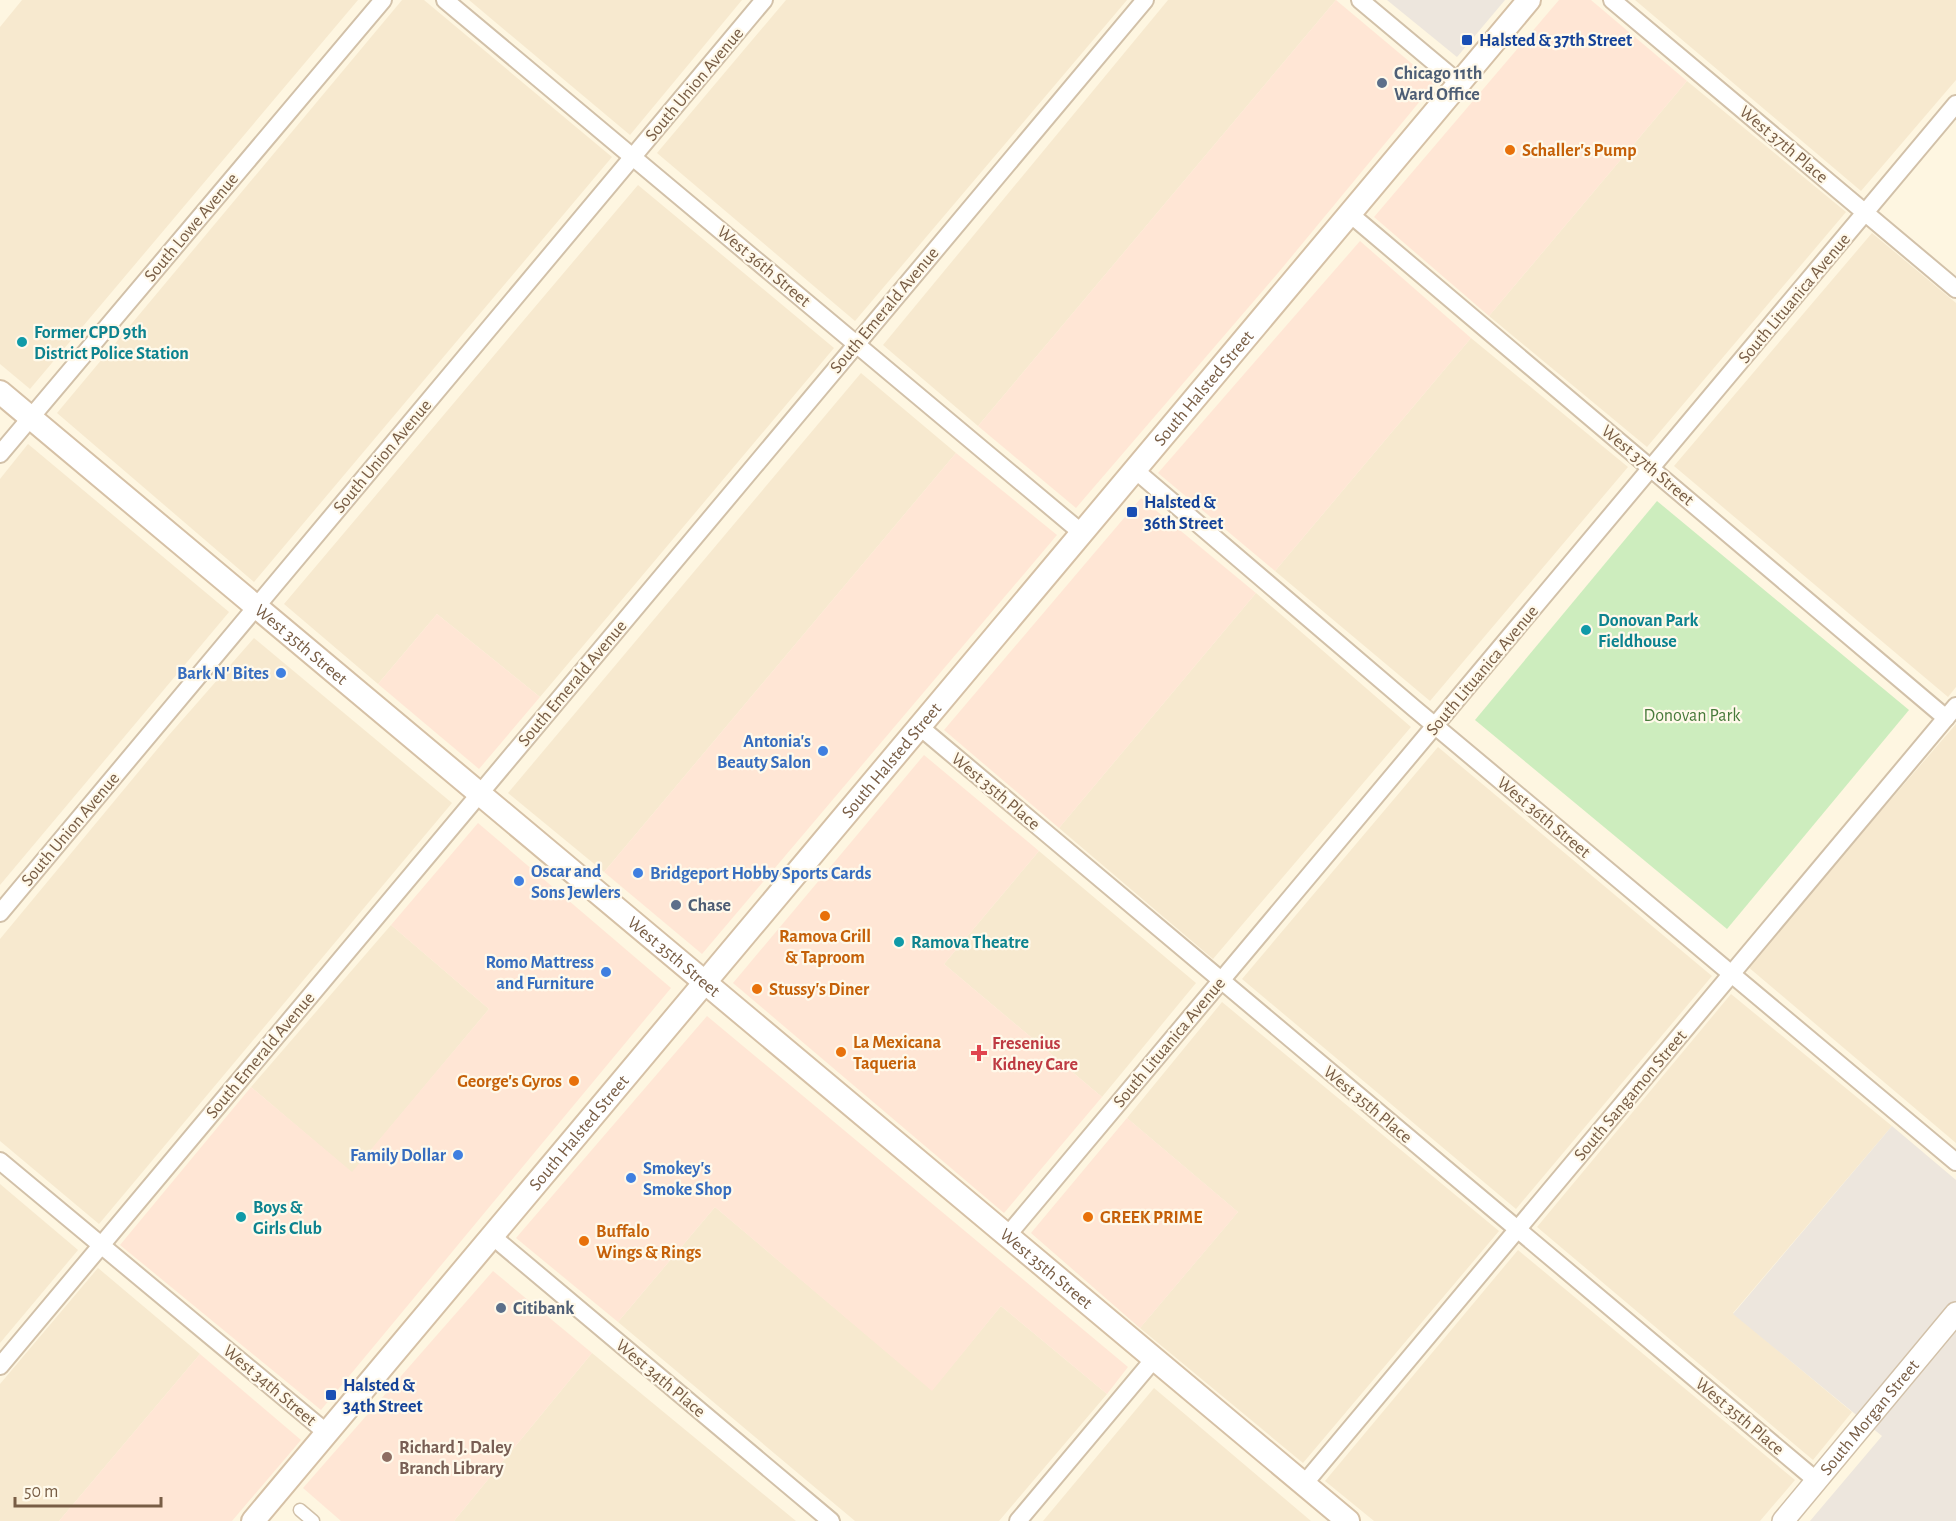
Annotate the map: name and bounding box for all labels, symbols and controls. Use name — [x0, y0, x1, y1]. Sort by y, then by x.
street label: South Union Avenue — [642, 24, 747, 145]
place label: Halsted & 37th Street — [1479, 32, 1632, 50]
marker: Halsted & 37th Street — [1460, 33, 1474, 47]
place label: Chicago 11th Ward Office — [1394, 65, 1482, 104]
marker: Chicago 11th Ward Office — [1375, 76, 1389, 90]
street label: West 37th Place — [1736, 103, 1831, 187]
place label: Schaller's Pump — [1522, 142, 1637, 160]
marker: Schaller's Pump — [1503, 143, 1517, 157]
street label: South Lowe Avenue — [141, 170, 242, 285]
street label: West 36th Street — [713, 223, 813, 311]
street label: South Lituanica Avenue — [1735, 230, 1854, 367]
street label: South Emerald Avenue — [827, 244, 943, 377]
place label: Former CPD 9th District Police Station — [34, 324, 189, 363]
street label: South Halsted Street — [1151, 327, 1258, 450]
marker: Former CPD 9th District Police Station — [15, 335, 29, 349]
street label: South Union Avenue — [330, 396, 435, 517]
street label: West 37th Street — [1598, 422, 1697, 510]
place label: Halsted & 36th Street — [1144, 494, 1223, 533]
marker: Halsted & 36th Street — [1125, 505, 1139, 519]
street label: West 35th Street — [251, 601, 351, 689]
street label: South Lituanica Avenue — [1423, 602, 1542, 739]
place label: Donovan Park Fieldhouse — [1598, 612, 1698, 651]
street label: South Emerald Avenue — [515, 617, 631, 750]
marker: Donovan Park Fieldhouse — [1579, 623, 1593, 637]
place label: Bark N' Bites — [177, 665, 269, 683]
marker: Bark N' Bites — [274, 666, 288, 680]
street label: South Halsted Street — [839, 700, 945, 822]
park label: Donovan Park — [1644, 707, 1741, 725]
place label: Antonia's Beauty Salon — [717, 733, 811, 772]
marker: Antonia's Beauty Salon — [816, 744, 830, 758]
street label: West 35th Place — [948, 750, 1043, 834]
street label: South Union Avenue — [18, 769, 123, 890]
street label: West 36th Street — [1493, 774, 1593, 862]
place label: Oscar and Sons Jewlers — [531, 863, 621, 902]
place label: Bridgeport Hobby Sports Cards — [650, 865, 872, 883]
marker: Bridgeport Hobby Sports Cards — [631, 866, 645, 880]
marker: Oscar and Sons Jewlers — [512, 874, 526, 888]
place label: Chase — [688, 897, 731, 915]
marker: Chase — [669, 898, 683, 912]
marker: Ramova Grill & Taproom — [818, 909, 832, 923]
street label: West 35th Street — [624, 913, 723, 1001]
place label: Ramova Grill & Taproom — [779, 928, 871, 967]
place label: Ramova Theatre — [911, 934, 1029, 952]
marker: Ramova Theatre — [892, 935, 906, 949]
place label: Romo Mattress and Furniture — [485, 954, 594, 993]
marker: Romo Mattress and Furniture — [599, 965, 613, 979]
street label: South Lituanica Avenue — [1110, 974, 1229, 1111]
place label: Stussy's Diner — [769, 981, 870, 999]
marker: Stussy's Diner — [750, 982, 764, 996]
street label: South Emerald Avenue — [203, 989, 319, 1122]
street label: South Sangamon Street — [1571, 1027, 1691, 1164]
place label: La Mexicana Taqueria — [853, 1034, 942, 1073]
place label: Fresenius Kidney Care — [992, 1035, 1078, 1074]
marker: Fresenius Kidney Care — [970, 1044, 988, 1062]
marker: La Mexicana Taqueria — [834, 1045, 848, 1059]
street label: West 35th Place — [1320, 1063, 1415, 1147]
street label: South Halsted Street — [526, 1072, 633, 1194]
place label: George's Gyros — [457, 1073, 562, 1091]
marker: George's Gyros — [567, 1074, 581, 1088]
place label: Family Dollar — [350, 1147, 447, 1165]
marker: Family Dollar — [451, 1148, 465, 1162]
place label: Smokey's Smoke Shop — [643, 1160, 732, 1199]
marker: Smokey's Smoke Shop — [624, 1171, 638, 1185]
place label: Boys & Girls Club — [253, 1199, 322, 1238]
place label: GREEK PRIME — [1100, 1209, 1202, 1227]
marker: Boys & Girls Club — [234, 1210, 248, 1224]
marker: GREEK PRIME — [1081, 1210, 1095, 1224]
place label: Buffalo Wings & Rings — [596, 1223, 701, 1262]
street label: West 35th Street — [996, 1226, 1096, 1313]
marker: Buffalo Wings & Rings — [577, 1234, 591, 1248]
place label: Citibank — [513, 1300, 574, 1318]
marker: Citibank — [494, 1301, 508, 1315]
street label: West 34th Place — [612, 1336, 708, 1421]
street label: West 34th Street — [219, 1342, 320, 1430]
street label: South Morgan Street — [1817, 1357, 1923, 1479]
street label: West 35th Place — [1692, 1375, 1787, 1459]
place label: Halsted & 34th Street — [343, 1377, 423, 1416]
marker: Halsted & 34th Street — [324, 1388, 338, 1402]
place label: Richard J. Daley Branch Library — [399, 1439, 513, 1478]
marker: Richard J. Daley Branch Library — [380, 1450, 394, 1464]
scale bar — [15, 1470, 160, 1508]
text: 50 m — [24, 1483, 58, 1501]

